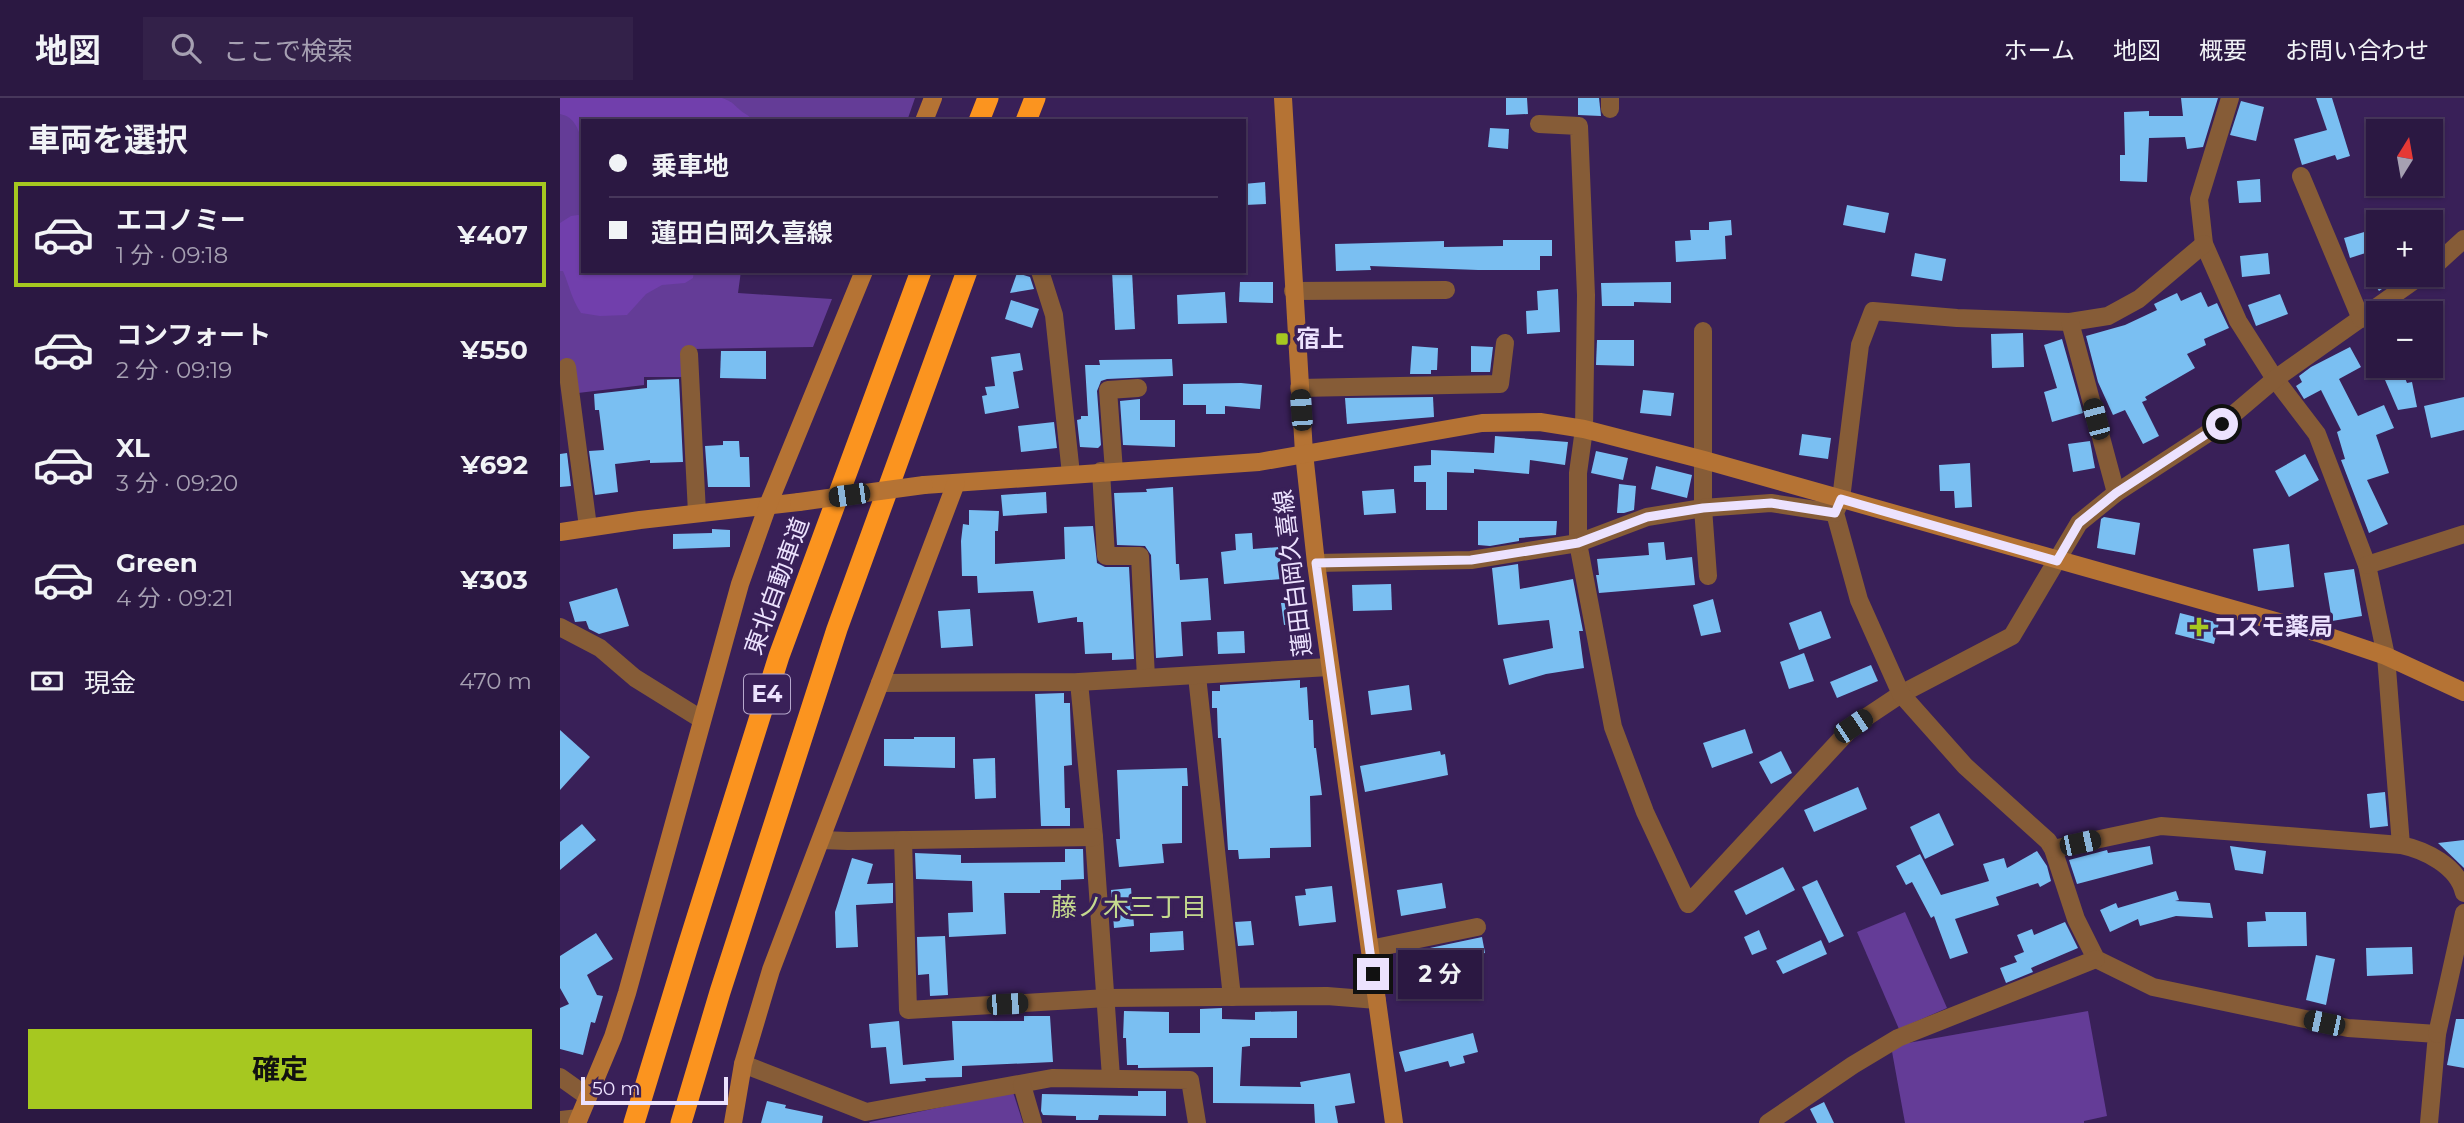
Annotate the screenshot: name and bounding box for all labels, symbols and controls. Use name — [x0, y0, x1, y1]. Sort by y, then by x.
search box — [143, 17, 633, 80]
icon: search — [167, 29, 205, 67]
text: 地図 — [35, 30, 101, 70]
text: ここで検索 — [223, 35, 353, 67]
text: ホーム — [2004, 36, 2075, 65]
text: 地図 — [2113, 36, 2161, 65]
text: 概要 — [2199, 36, 2247, 65]
text: お問い合わせ — [2285, 36, 2429, 65]
north arrow — [2366, 119, 2443, 196]
map controls — [2366, 119, 2443, 378]
text: 車両を選択 — [28, 120, 188, 159]
text: 乗車地 — [651, 150, 729, 182]
icon: car — [32, 203, 95, 266]
text: エコノミー — [116, 204, 246, 236]
button: + — [2366, 210, 2443, 287]
text: 蓮田白岡久喜線 — [651, 217, 833, 249]
text: ¥407 — [458, 219, 528, 251]
text: 1 分 · 09:18 — [116, 241, 228, 269]
button: − — [2366, 301, 2443, 378]
icon: car — [32, 318, 95, 381]
text: コンフォート — [116, 319, 271, 351]
place label: 宿上 — [1296, 324, 1344, 353]
marker: 宿上 — [1274, 331, 1290, 347]
text: ¥550 — [460, 334, 528, 366]
text: 2 分 · 09:19 — [116, 356, 232, 384]
car — [1290, 388, 1313, 432]
car — [2081, 396, 2112, 442]
route start — [2206, 408, 2238, 440]
text: XL — [116, 432, 150, 464]
icon: car — [32, 433, 95, 496]
text: ¥692 — [461, 449, 528, 481]
text: 3 分 · 09:20 — [116, 469, 238, 497]
car — [827, 482, 872, 508]
street label: 蓮田白岡久喜線 — [1268, 488, 1317, 658]
street label: 東北自動車道 — [738, 513, 815, 658]
text: Green — [116, 547, 198, 579]
icon: car — [32, 548, 95, 611]
text: ¥303 — [460, 564, 528, 596]
text: 4 分 · 09:21 — [116, 584, 234, 612]
place label: コスモ薬局 — [2213, 612, 2333, 641]
marker: コスモ薬局 — [2191, 619, 2207, 635]
icon: cash — [28, 662, 66, 700]
text: 現金 — [84, 667, 136, 699]
text: 470 m — [459, 667, 532, 695]
road number: E4 — [744, 674, 790, 714]
car — [1830, 706, 1877, 746]
car — [2058, 828, 2103, 858]
district label: 藤ノ木三丁目 — [1051, 891, 1207, 923]
callout: 2 分 — [1398, 950, 1482, 998]
route end — [1357, 958, 1389, 990]
text: 2 分 — [1418, 960, 1462, 988]
car — [986, 992, 1029, 1016]
car — [2302, 1008, 2347, 1038]
button: 確定 — [28, 1029, 532, 1109]
scale bar — [581, 1074, 728, 1106]
text: 50 m — [592, 1077, 640, 1100]

